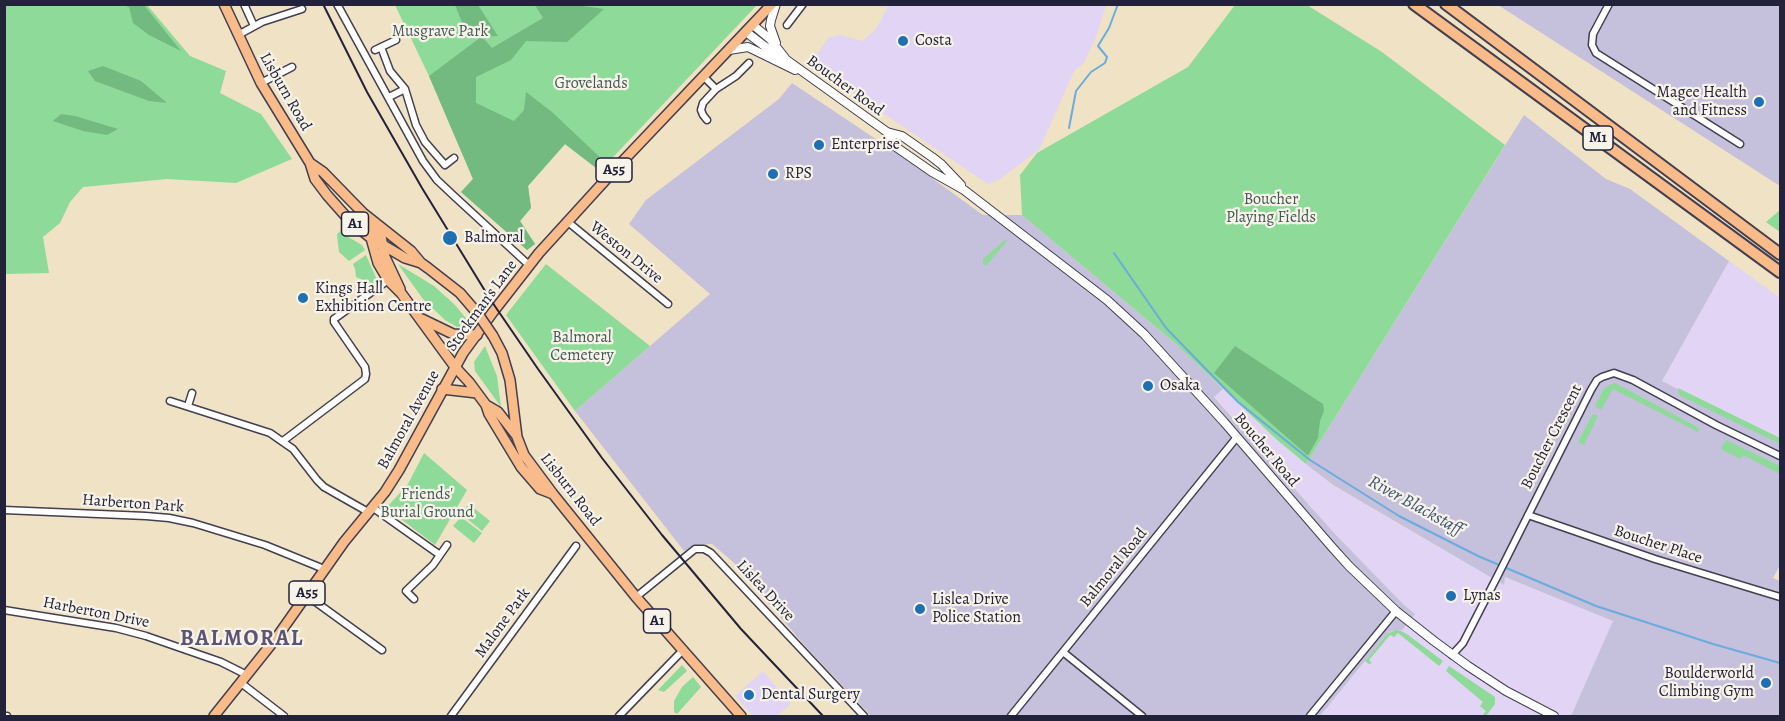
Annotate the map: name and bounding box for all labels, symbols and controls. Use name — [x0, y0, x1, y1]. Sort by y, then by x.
park label: Musgrave Park — [392, 22, 488, 42]
place label: Costa — [915, 31, 952, 51]
marker: Costa — [896, 34, 910, 48]
street label: Lisburn Road — [255, 49, 315, 135]
street label: Boucher Road — [802, 51, 888, 121]
park label: Grovelands — [554, 74, 628, 94]
place label: Magee Health and Fitness — [1657, 83, 1747, 121]
marker: Magee Health and Fitness — [1752, 95, 1766, 109]
road number: M1 — [1583, 126, 1613, 150]
place label: Enterprise — [831, 135, 900, 155]
marker: Enterprise — [812, 138, 826, 152]
road number: A55 — [596, 158, 632, 182]
place label: RPS — [785, 164, 812, 184]
marker: RPS — [766, 167, 780, 181]
park label: Boucher Playing Fields — [1226, 190, 1316, 228]
road number: A1 — [342, 212, 368, 236]
street label: Weston Drive — [586, 218, 666, 288]
place label: Balmoral — [464, 228, 524, 248]
marker: Balmoral — [441, 229, 459, 247]
street label: Stockman's Lane — [442, 256, 522, 356]
place label: Kings Hall Exhibition Centre — [315, 279, 431, 317]
marker: Kings Hall Exhibition Centre — [296, 291, 310, 305]
park label: Balmoral Cemetery — [550, 328, 614, 366]
street label: Balmoral Avenue — [374, 367, 444, 473]
place label: Osaka — [1160, 376, 1200, 396]
marker: Osaka — [1141, 379, 1155, 393]
street label: Boucher Crescent — [1517, 381, 1587, 493]
street label: Boucher Road — [1229, 409, 1303, 491]
street label: Lisburn Road — [536, 450, 604, 530]
water label: River Blackstaff — [1364, 471, 1466, 541]
park label: Friends' Burial Ground — [380, 485, 474, 523]
street label: Harberton Park — [81, 491, 185, 517]
street label: Boucher Place — [1611, 522, 1705, 568]
street label: Balmoral Road — [1076, 525, 1152, 611]
street label: Lislea Drive — [732, 556, 798, 626]
road number: A55 — [289, 581, 325, 605]
street label: Malone Park — [471, 584, 535, 662]
place label: Lynas — [1463, 586, 1501, 606]
marker: Lynas — [1444, 589, 1458, 603]
place label: Lislea Drive Police Station — [932, 590, 1021, 628]
street label: Harberton Drive — [41, 593, 151, 633]
marker: Lislea Drive Police Station — [913, 602, 927, 616]
road number: A1 — [644, 609, 670, 633]
district label: BALMORAL — [180, 627, 304, 653]
place label: Boulderworld Climbing Gym — [1659, 664, 1754, 702]
marker: Boulderworld Climbing Gym — [1759, 676, 1773, 690]
place label: Dental Surgery — [761, 685, 860, 705]
marker: Dental Surgery — [742, 688, 756, 702]

